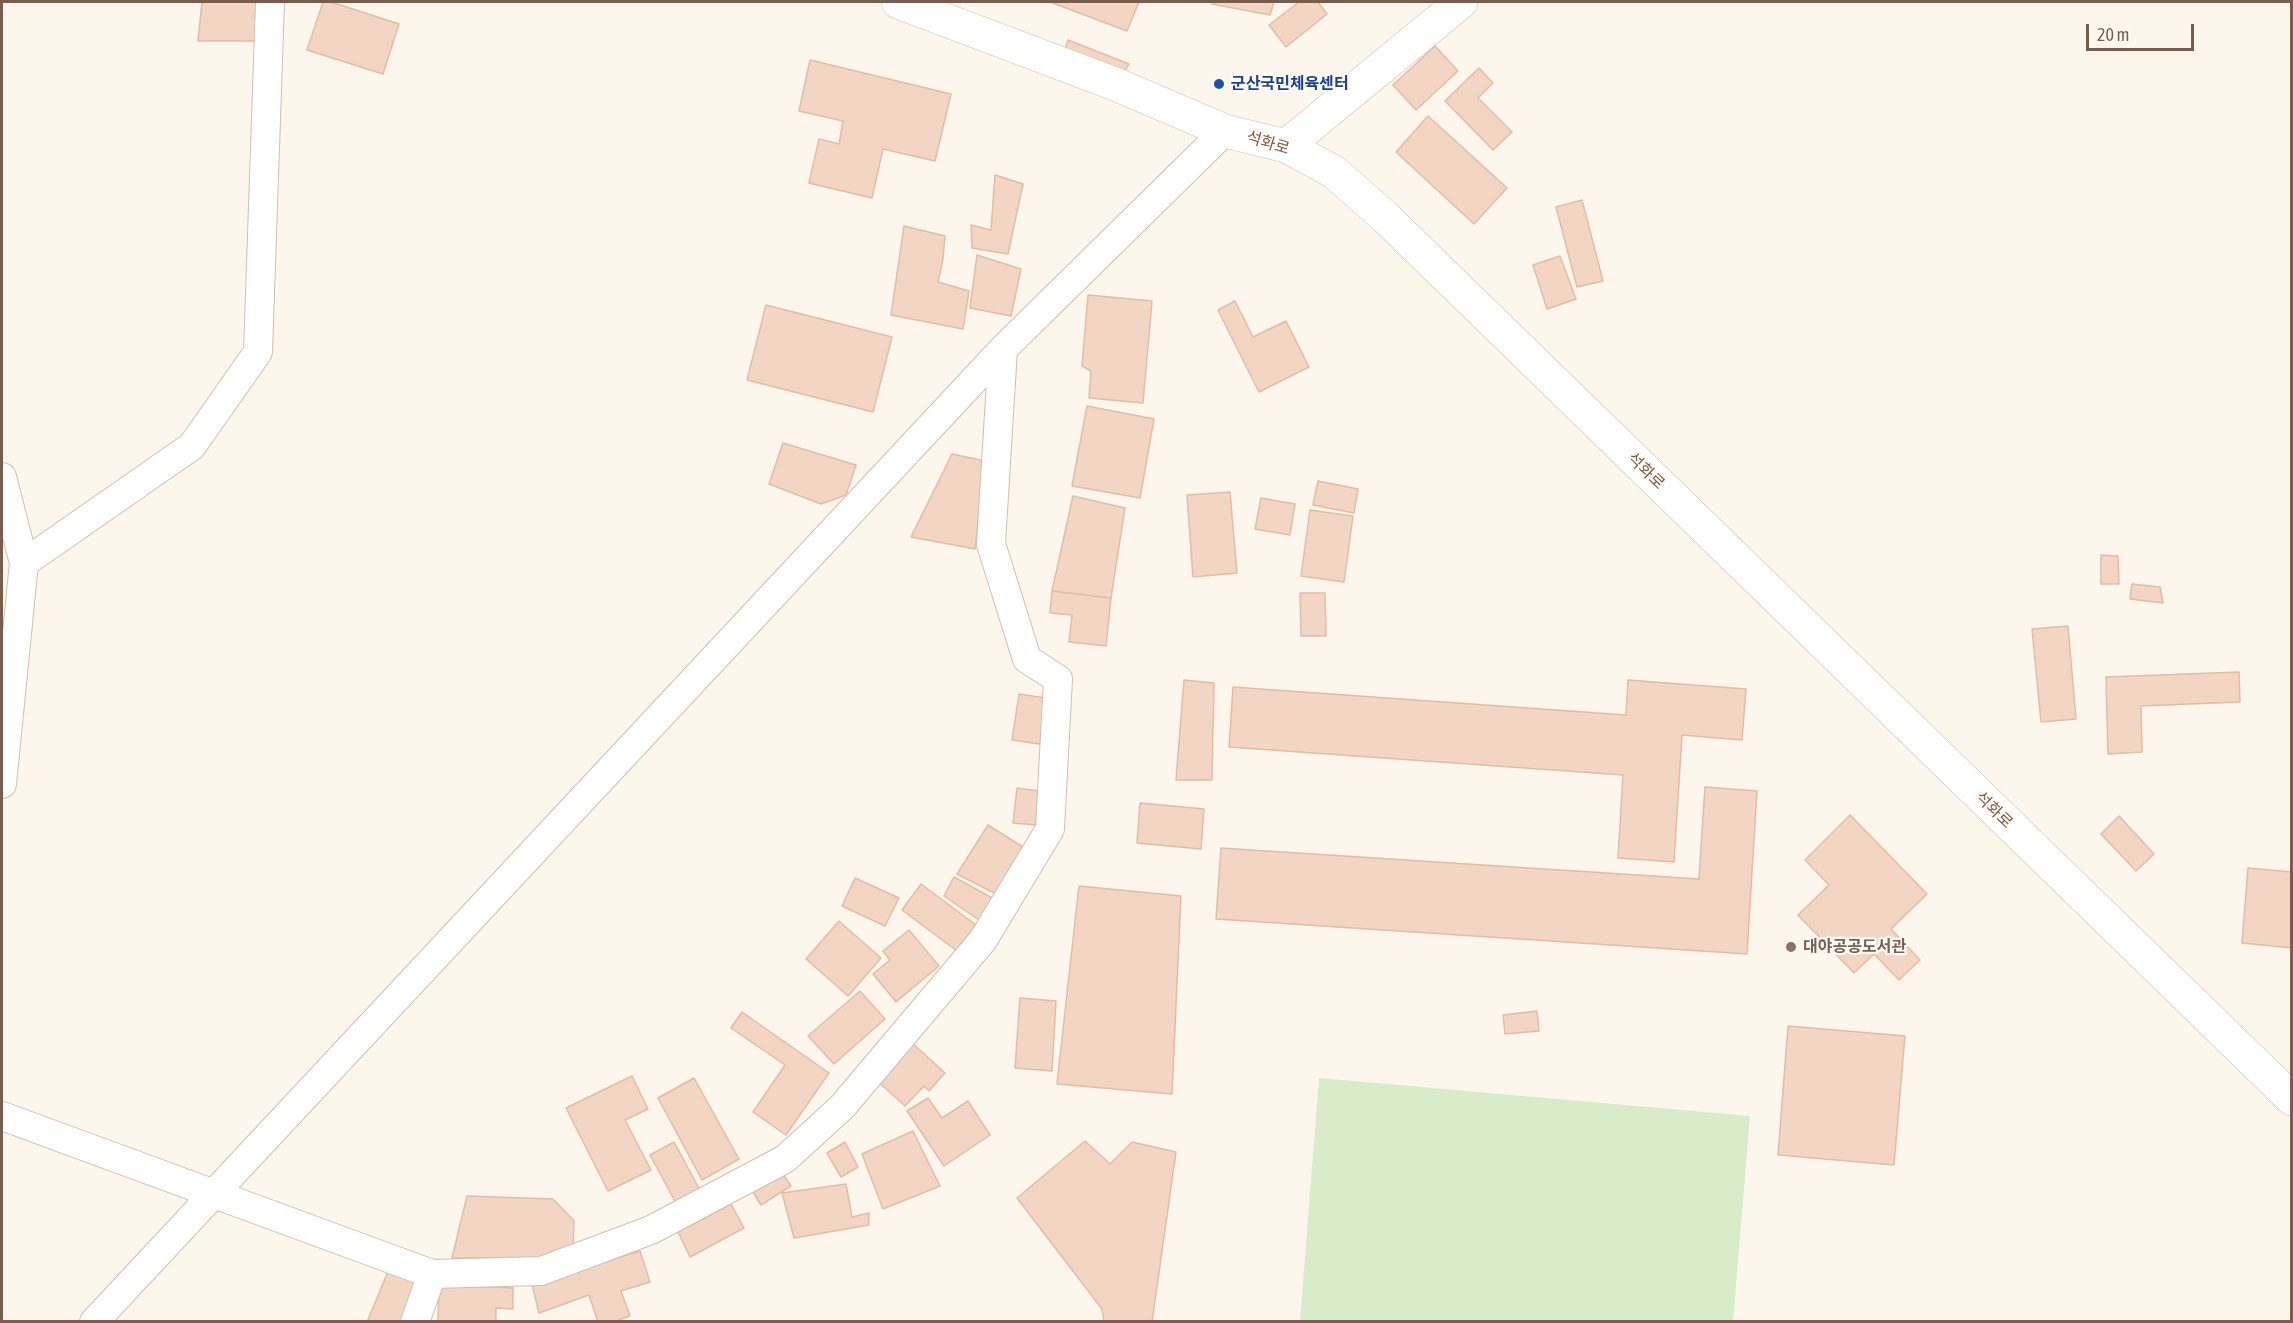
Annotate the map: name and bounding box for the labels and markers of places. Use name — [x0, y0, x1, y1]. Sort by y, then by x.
place label: 군산국민체육센터 — [1231, 74, 1349, 94]
marker: 군산국민체육센터 — [1212, 77, 1226, 91]
place label: 대야공공도서관 — [1803, 937, 1906, 957]
marker: 대야공공도서관 — [1784, 940, 1798, 954]

